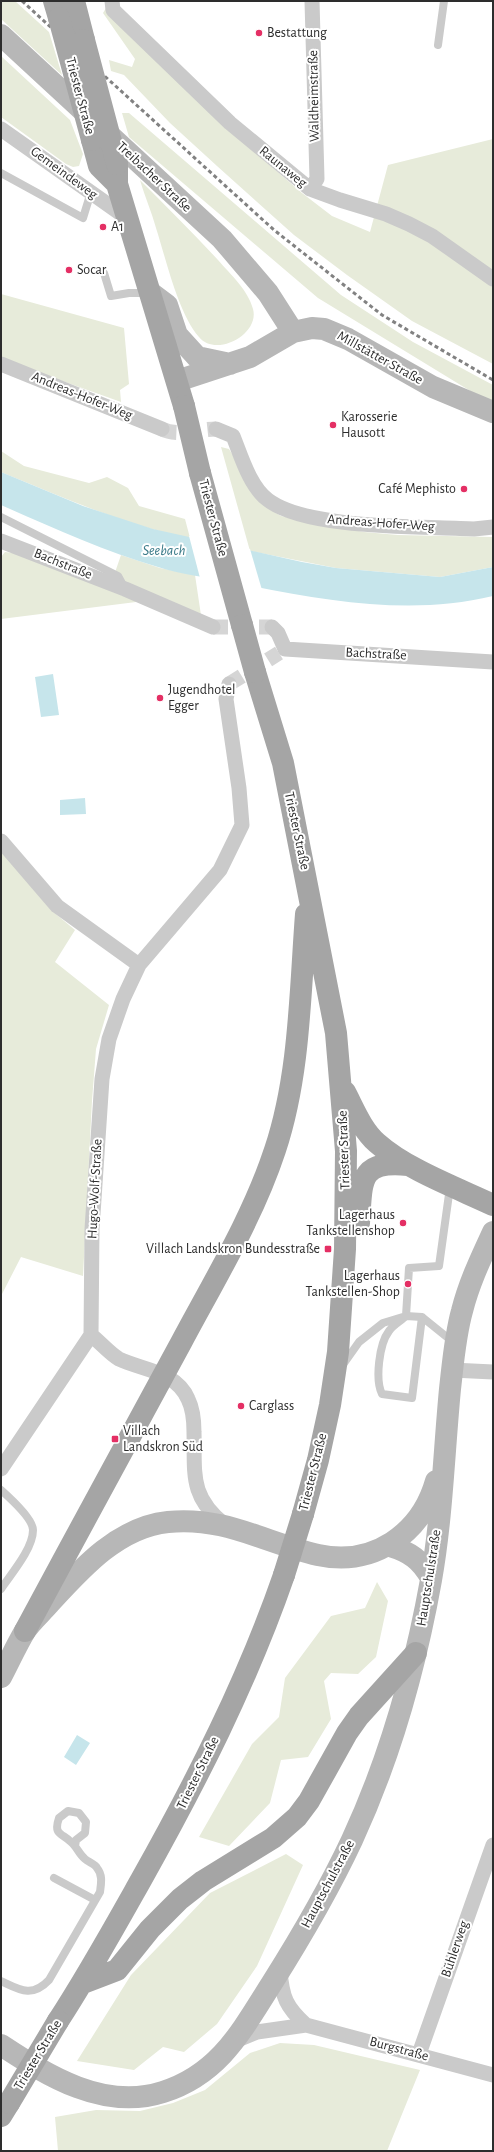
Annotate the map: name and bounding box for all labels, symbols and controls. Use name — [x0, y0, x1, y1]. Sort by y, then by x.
place label: Bestattung — [267, 26, 327, 40]
marker: Bestattung — [254, 28, 264, 38]
street label: Waldheimstraße — [306, 50, 322, 142]
street label: Triester Straße — [63, 56, 97, 136]
street label: Treibacher Straße — [114, 139, 194, 215]
street label: Gemeindeweg — [28, 144, 100, 202]
street label: Raunaweg — [257, 144, 310, 190]
place label: A1 — [111, 220, 124, 234]
marker: A1 — [98, 222, 108, 232]
place label: Socar — [77, 263, 107, 277]
marker: Socar — [64, 265, 74, 275]
street label: Millstätter Straße — [335, 329, 425, 387]
street label: Andreas-Hofer-Weg — [30, 369, 135, 423]
place label: Karosserie Hausott — [341, 410, 397, 440]
marker: Karosserie Hausott — [328, 420, 338, 430]
street label: Triester Straße — [196, 478, 230, 558]
place label: Café Mephisto — [378, 482, 456, 496]
marker: Café Mephisto — [459, 484, 469, 494]
street label: Andreas-Hofer-Weg — [327, 512, 435, 534]
water label: Seebach — [142, 543, 186, 558]
street label: Bachstraße — [32, 546, 94, 582]
street label: Bachstraße — [345, 645, 407, 663]
place label: Jugendhotel Egger — [168, 683, 235, 713]
marker: Jugendhotel Egger — [155, 693, 165, 703]
street label: Triester Straße — [282, 791, 312, 871]
street label: Triester Straße — [336, 1110, 352, 1190]
street label: Hugo-Wolf-Straße — [85, 1139, 105, 1239]
place label: Lagerhaus Tankstellenshop — [306, 1208, 395, 1238]
marker: Lagerhaus Tankstellenshop — [398, 1218, 408, 1228]
place label: Villach Landskron Bundesstraße — [146, 1242, 320, 1256]
marker: Villach Landskron Bundesstraße — [323, 1244, 333, 1254]
place label: Lagerhaus Tankstellen-Shop — [306, 1269, 400, 1299]
marker: Lagerhaus Tankstellen-Shop — [403, 1279, 413, 1289]
place label: Carglass — [249, 1399, 294, 1413]
marker: Carglass — [236, 1401, 246, 1411]
place label: Villach Landskron Süd — [123, 1424, 203, 1454]
street label: Triester Straße — [297, 1432, 329, 1512]
marker: Villach Landskron Süd — [110, 1434, 120, 1444]
street label: Hauptschulstraße — [414, 1529, 444, 1627]
street label: Triester Straße — [174, 1734, 222, 1812]
street label: Hauptschulstraße — [299, 1838, 357, 1930]
street label: Bühlerweg — [439, 1919, 471, 1979]
street label: Triester Straße — [12, 2017, 64, 2093]
street label: Burgstraße — [368, 2034, 430, 2064]

